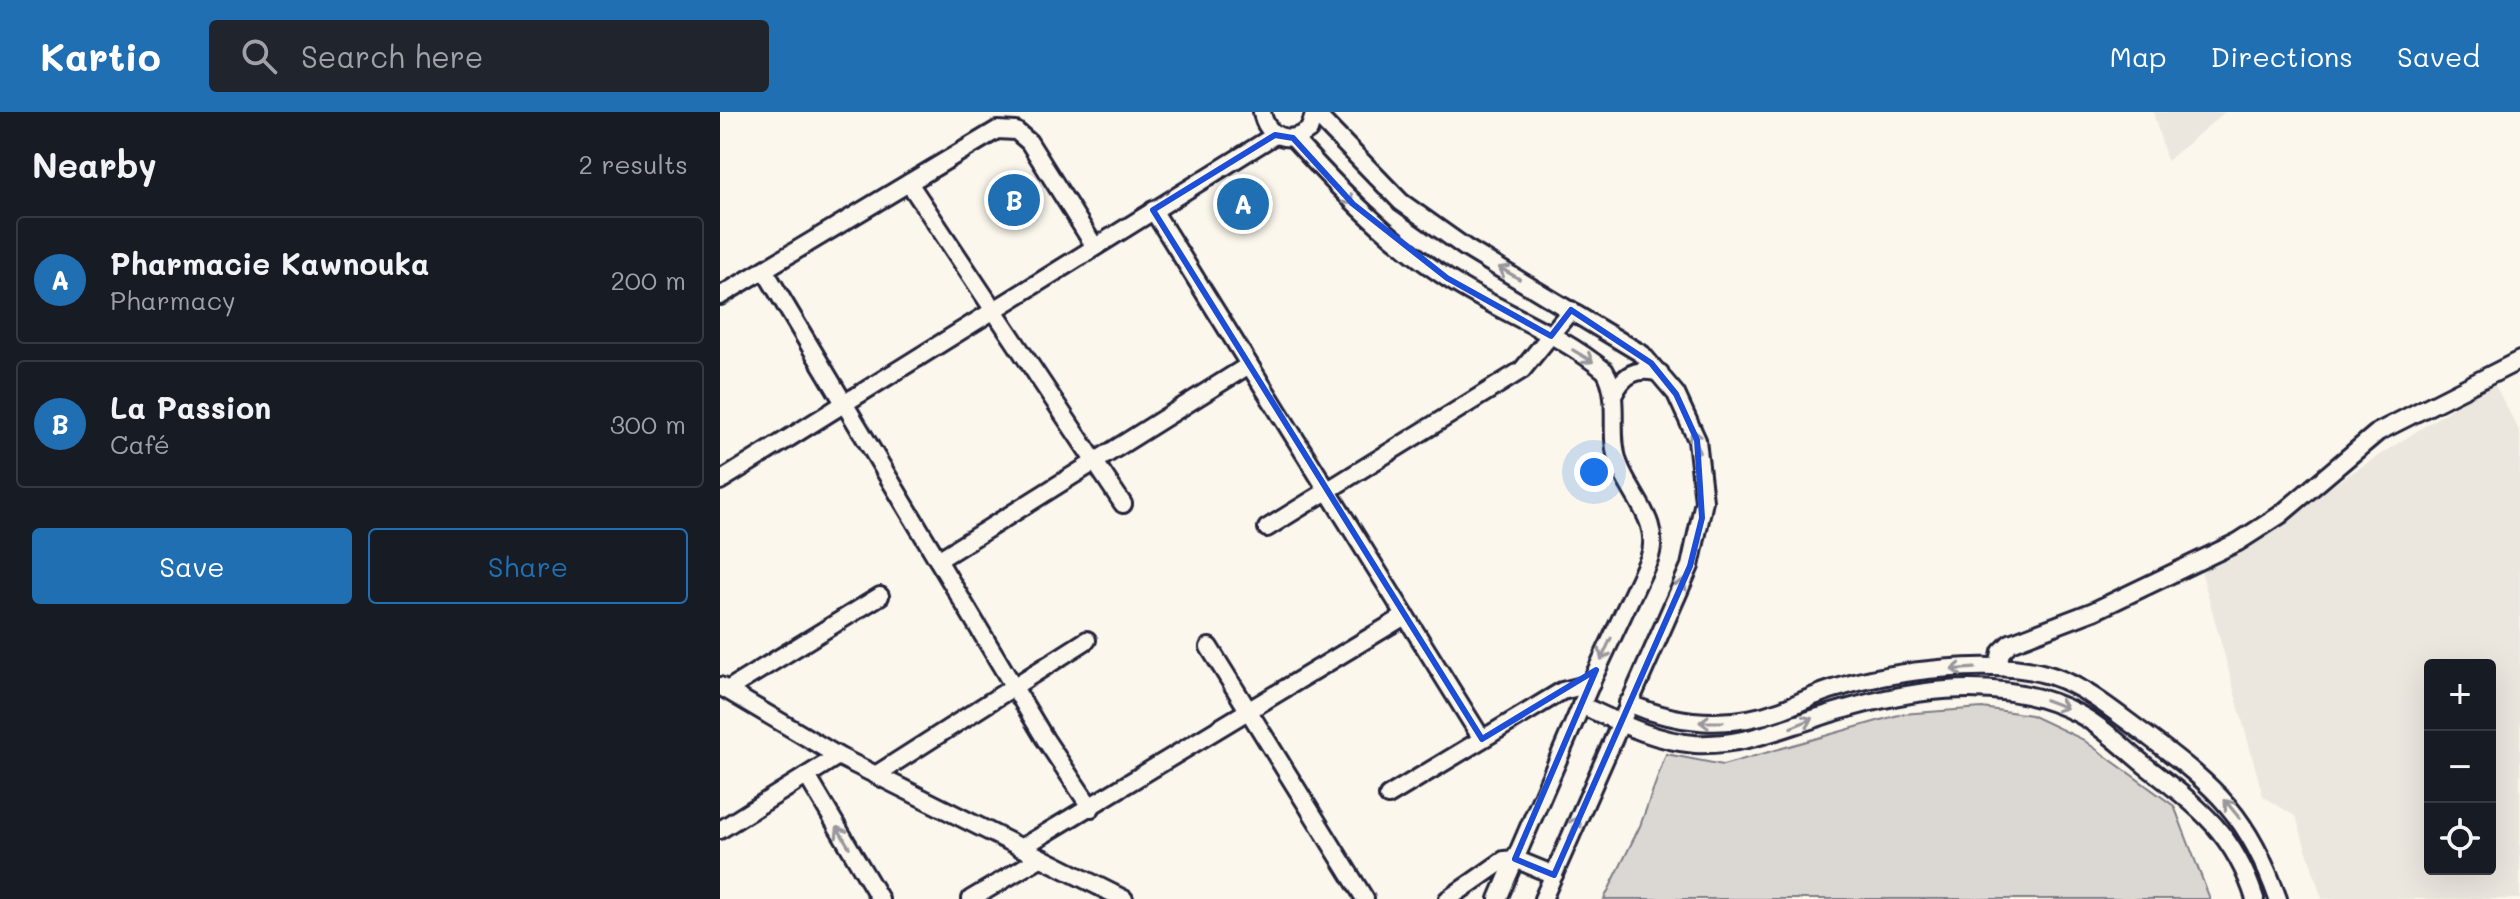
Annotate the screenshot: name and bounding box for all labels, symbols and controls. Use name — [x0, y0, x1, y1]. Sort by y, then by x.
search box — [209, 20, 769, 92]
text: Kartio — [40, 31, 161, 81]
icon: search — [237, 34, 281, 78]
text: Search here — [301, 36, 483, 76]
text: Map — [2110, 38, 2167, 74]
text: Directions — [2211, 38, 2353, 74]
text: Saved — [2397, 38, 2480, 74]
text: Nearby — [32, 142, 157, 187]
text: 2 results — [579, 147, 688, 181]
pin: B — [988, 170, 1040, 230]
pin: A — [1217, 174, 1269, 234]
one-way arrow — [1336, 186, 1355, 206]
text: Pharmacie Kawnouka — [110, 243, 429, 283]
text: A — [51, 263, 69, 297]
text: 200 m — [610, 263, 686, 297]
one-way arrow — [1498, 265, 1521, 281]
text: Pharmacy — [110, 283, 236, 317]
one-way arrow — [1571, 348, 1594, 364]
text: La Passion — [110, 387, 271, 427]
text: B — [51, 407, 69, 441]
text: 300 m — [610, 407, 686, 441]
text: Café — [110, 427, 170, 461]
one-way arrow — [1688, 429, 1703, 455]
your location — [1574, 452, 1614, 492]
button: Save — [32, 528, 352, 604]
button: Share — [368, 528, 688, 604]
one-way arrow — [1673, 578, 1688, 602]
one-way arrow — [1598, 636, 1613, 661]
map controls — [2424, 659, 2496, 875]
button: + — [2424, 659, 2496, 731]
one-way arrow — [1950, 662, 1977, 677]
one-way arrow — [2043, 698, 2068, 712]
one-way arrow — [1698, 714, 1725, 730]
one-way arrow — [1789, 715, 1814, 729]
button: − — [2424, 731, 2496, 803]
one-way arrow — [2224, 799, 2242, 820]
button: locate — [2424, 803, 2496, 875]
one-way arrow — [1568, 816, 1583, 840]
one-way arrow — [835, 826, 851, 849]

